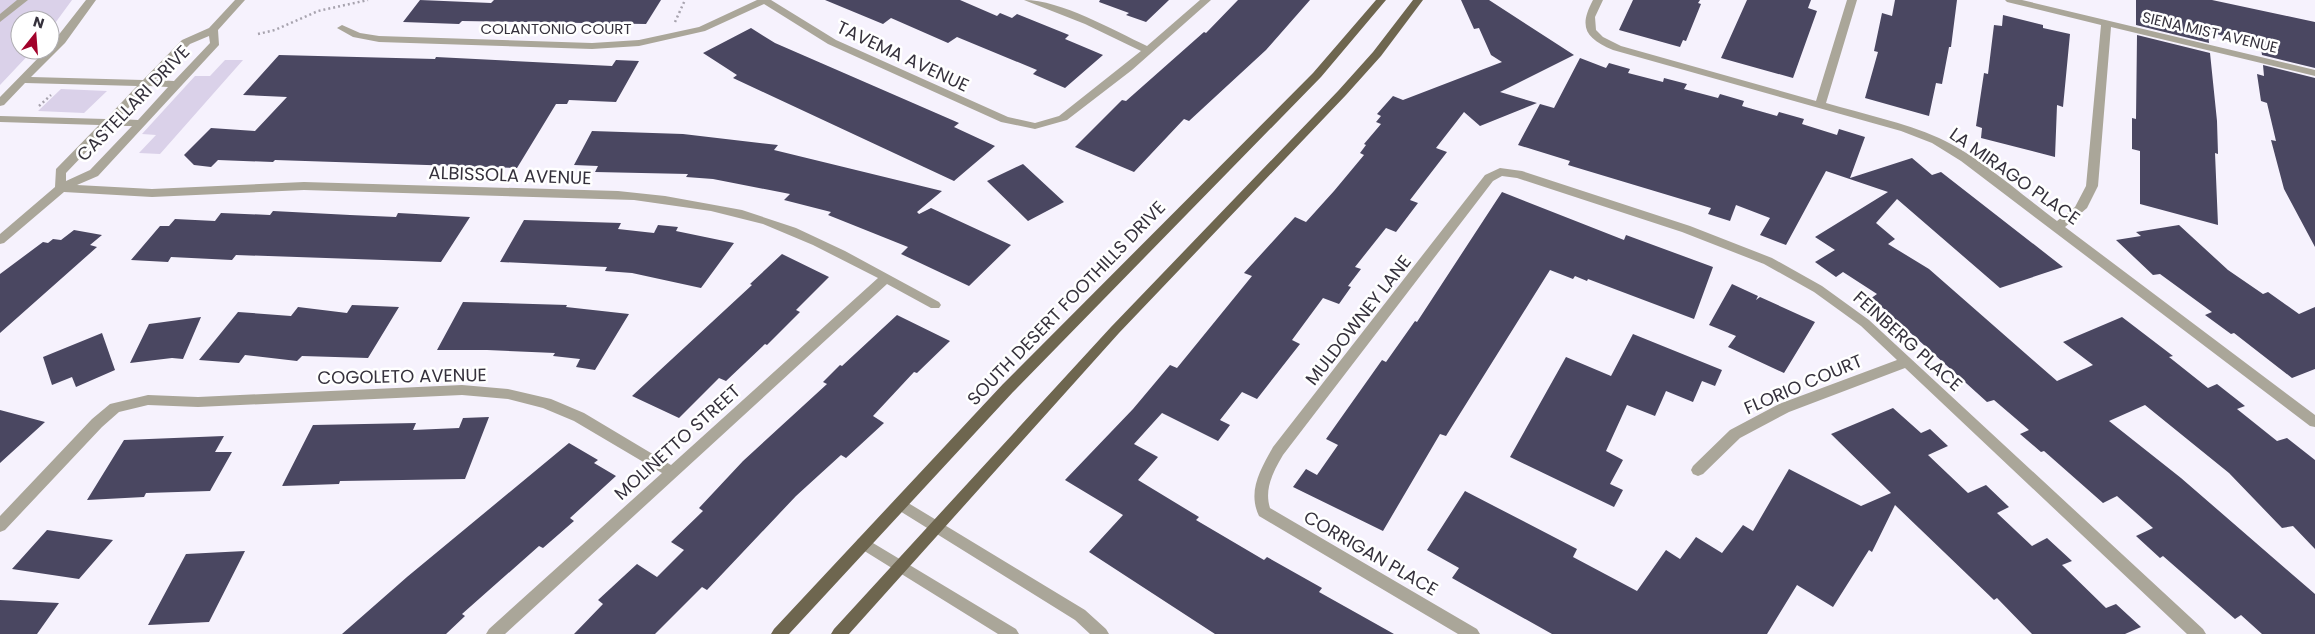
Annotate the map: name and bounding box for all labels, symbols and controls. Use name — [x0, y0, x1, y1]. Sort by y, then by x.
street label: SIENA MIST AVENUE — [2140, 6, 2280, 58]
north arrow — [10, 10, 60, 60]
text: N — [31, 11, 47, 34]
street label: TAVEMA AVENUE — [833, 14, 973, 98]
street label: COLANTONIO COURT — [480, 18, 632, 39]
street label: CASTELLARI DRIVE — [71, 39, 195, 167]
street label: LA MIRAGO PLACE — [1945, 122, 2085, 230]
street label: ALBISSOLA AVENUE — [428, 160, 592, 190]
street label: SOUTH DESERT FOOTHILLS DRIVE — [961, 195, 1171, 411]
street label: MULDOWNEY LANE — [1299, 250, 1417, 390]
street label: FEINBERG PLACE — [1848, 285, 1968, 397]
street label: FLORIO COURT — [1740, 348, 1866, 420]
street label: COGOLETO AVENUE — [317, 362, 487, 390]
street label: MOLINETTO STREET — [609, 378, 746, 505]
street label: CORRIGAN PLACE — [1299, 504, 1443, 602]

